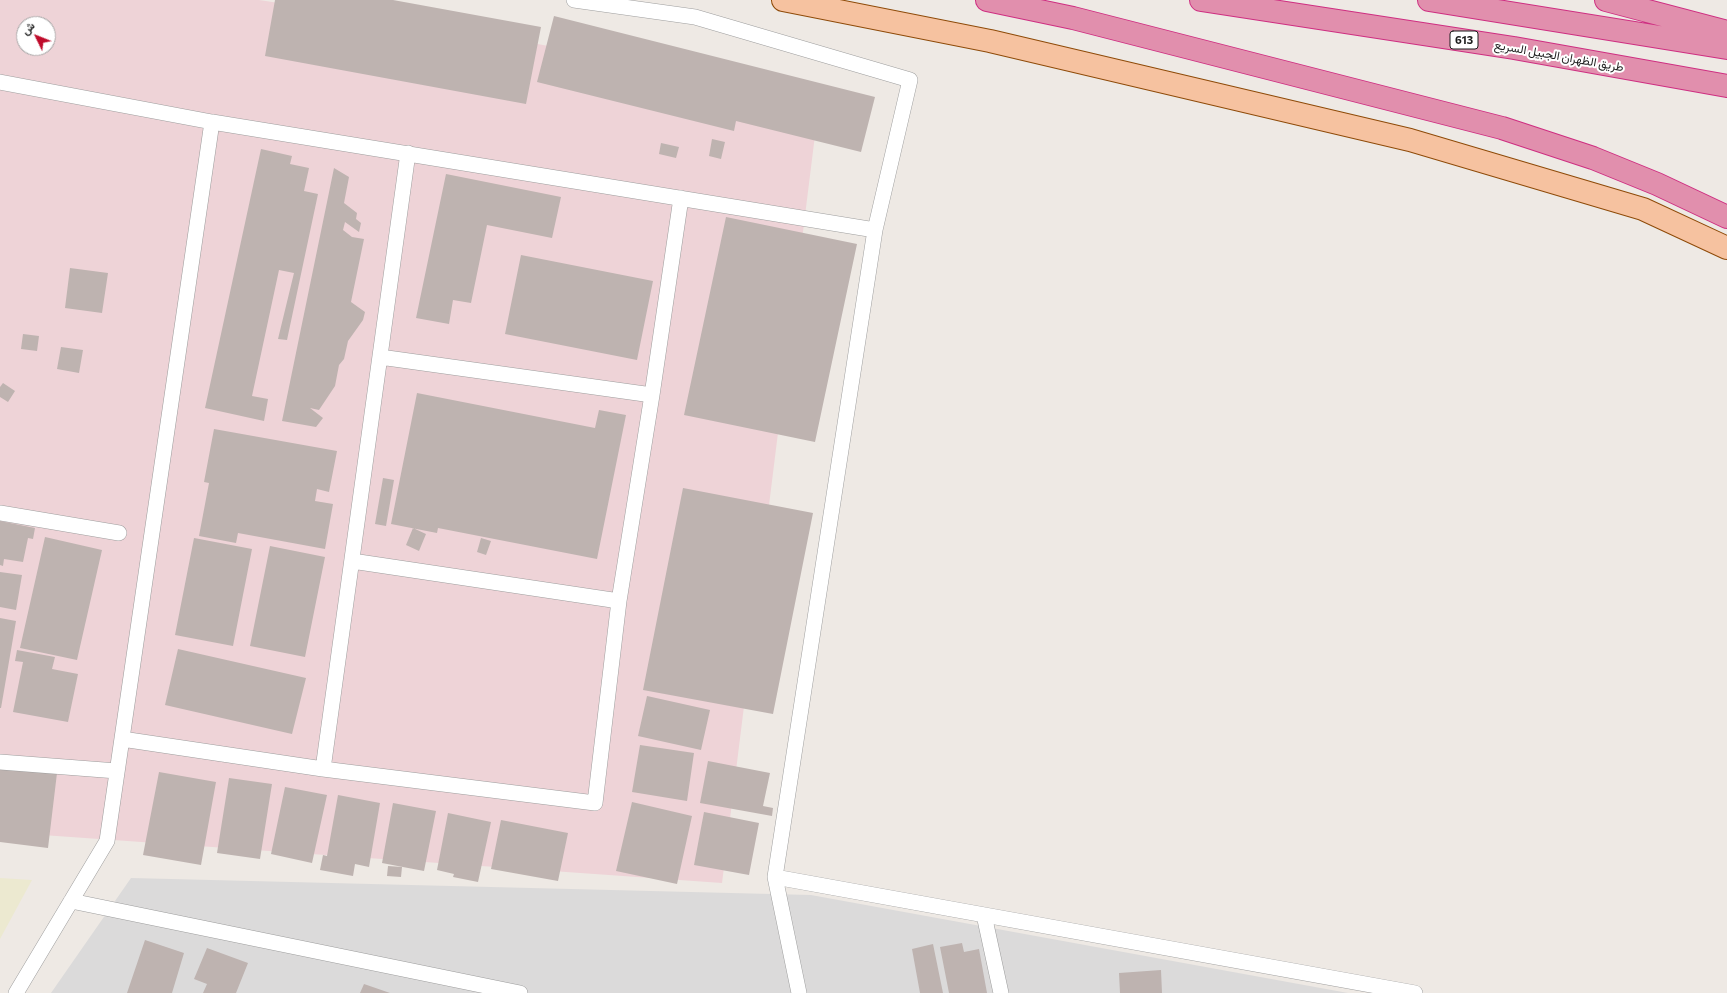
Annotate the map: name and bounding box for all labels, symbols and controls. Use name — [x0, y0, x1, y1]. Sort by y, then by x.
north arrow — [16, 16, 56, 56]
text: ش — [18, 19, 37, 37]
road number: 613 — [1450, 31, 1478, 49]
street label: طريق الظهران الجبيل السريع — [1493, 38, 1625, 74]

